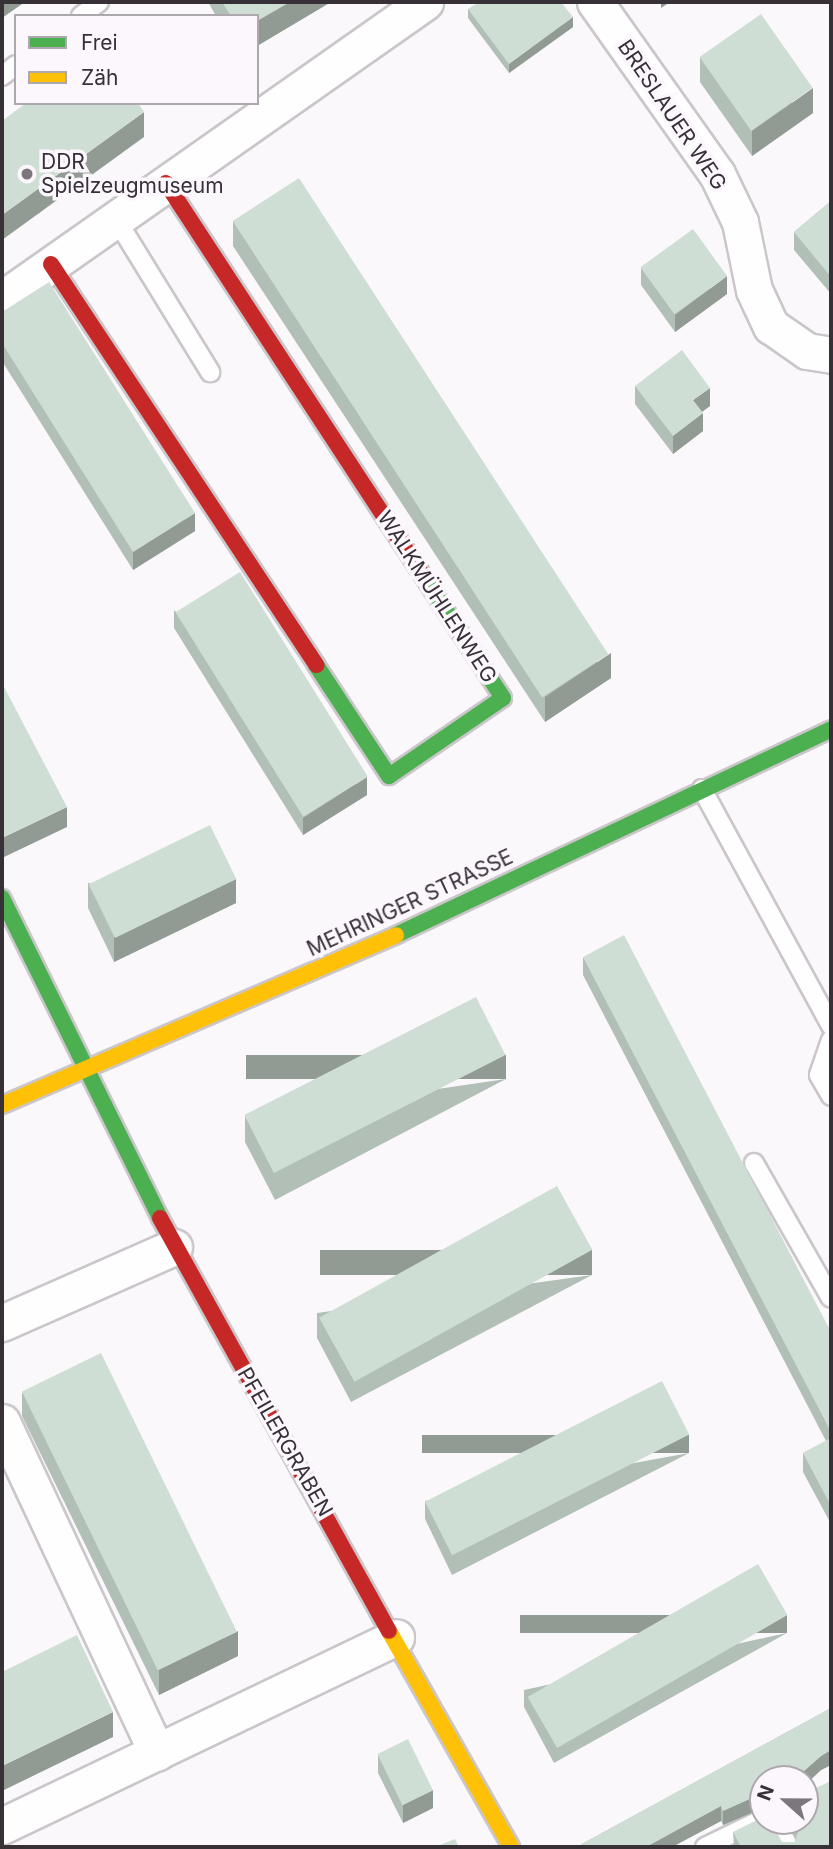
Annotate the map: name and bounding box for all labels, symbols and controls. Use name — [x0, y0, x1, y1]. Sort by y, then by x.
legend — [14, 14, 259, 105]
text: Frei — [81, 30, 118, 55]
street label: BRESLAUER WEG — [612, 35, 732, 195]
text: Zäh — [81, 65, 118, 90]
place label: DDR Spielzeugmuseum — [41, 149, 224, 199]
marker: DDR Spielzeugmuseum — [19, 166, 35, 182]
street label: WALKMÜHLENWEG — [372, 506, 502, 688]
street label: MEHRINGER STRASSE — [303, 844, 517, 962]
street label: PFEILERGRABEN — [232, 1363, 338, 1521]
north arrow — [749, 1765, 819, 1835]
text: N — [752, 1782, 779, 1804]

